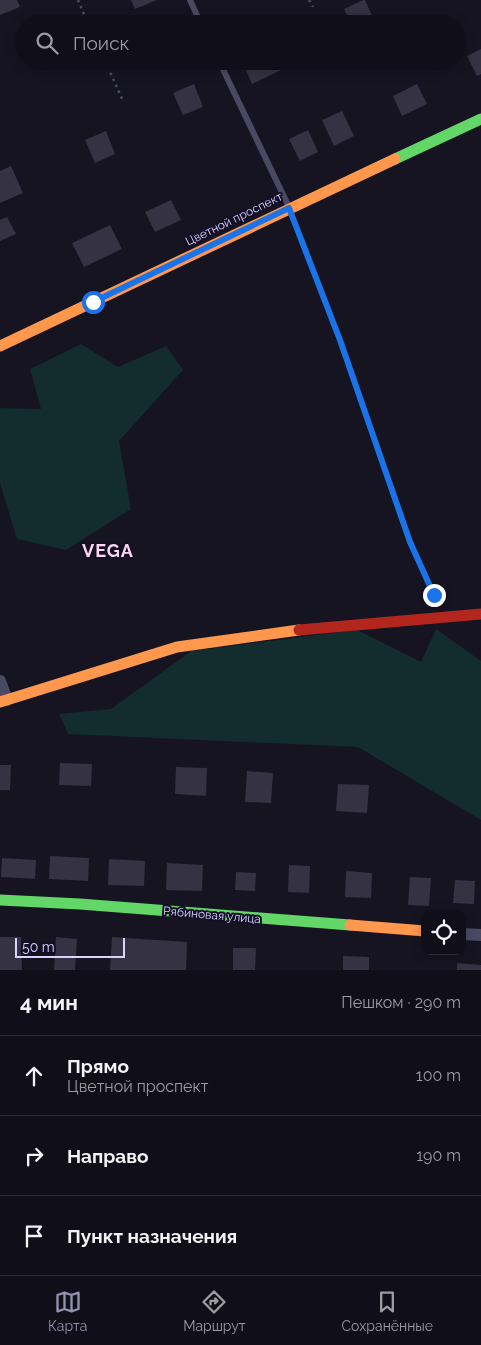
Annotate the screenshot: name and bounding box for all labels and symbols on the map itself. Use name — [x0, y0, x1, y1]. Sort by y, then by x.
street label: Цветной проспект — [183, 189, 285, 249]
route start — [82, 291, 105, 314]
district label: VEGA — [82, 540, 134, 561]
route end — [423, 584, 446, 607]
street label: Рябиновая улица — [163, 904, 261, 926]
scale bar — [15, 935, 125, 958]

